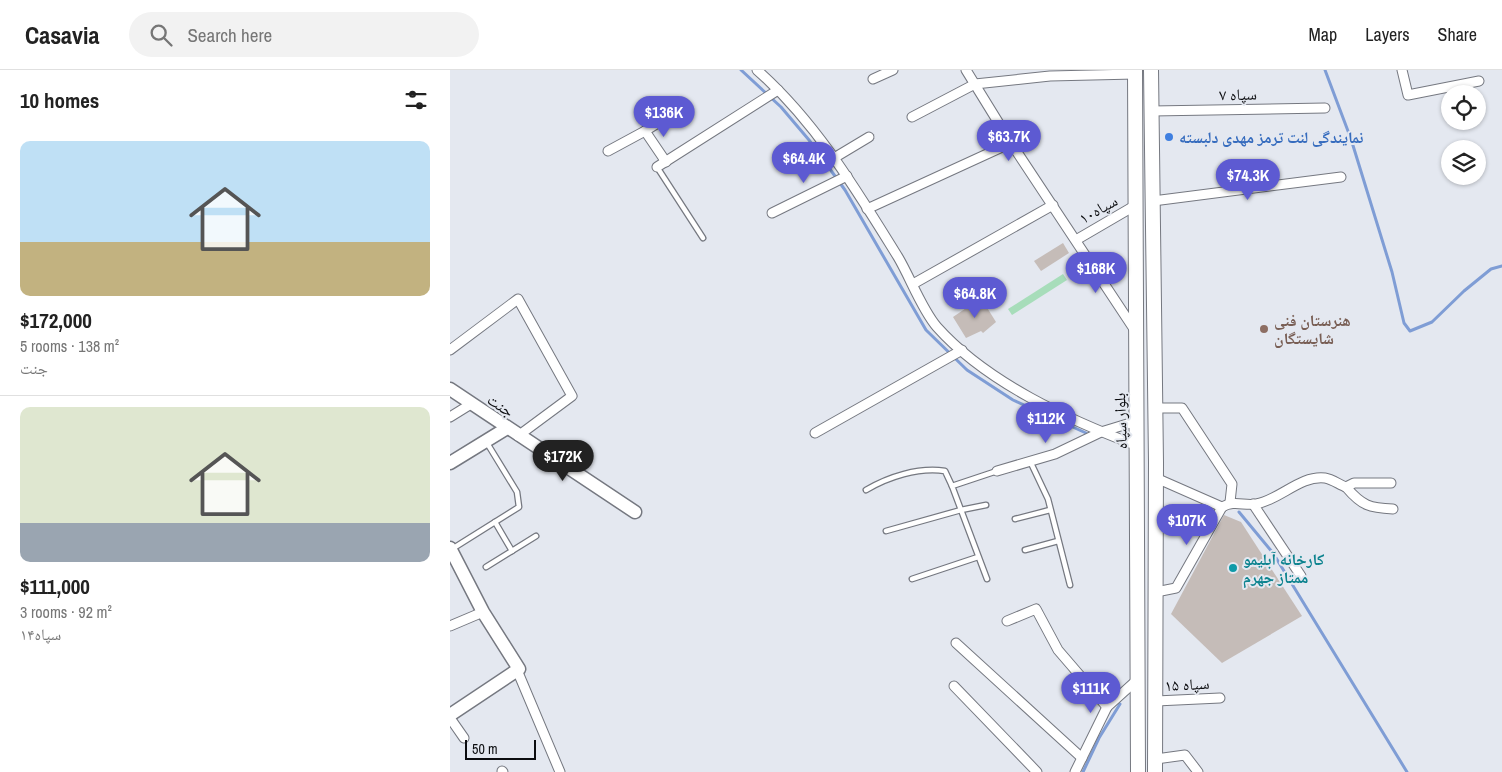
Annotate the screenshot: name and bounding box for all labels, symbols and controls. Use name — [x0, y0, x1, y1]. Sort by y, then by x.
search box — [129, 12, 479, 57]
text: Casavia — [25, 19, 99, 51]
icon: search — [147, 21, 175, 49]
text: Search here — [187, 22, 272, 48]
text: Map — [1309, 22, 1337, 47]
text: Layers — [1365, 22, 1410, 47]
text: Share — [1438, 22, 1477, 47]
street label: سپاه ۷ — [1219, 83, 1257, 105]
map controls — [1441, 85, 1486, 185]
button: locate — [1441, 85, 1486, 130]
text: 10 homes — [20, 86, 99, 115]
icon: filters — [402, 86, 430, 114]
pin: $136K — [629, 96, 699, 138]
text: $136K — [645, 101, 683, 123]
pin: $63.7K — [968, 119, 1050, 162]
text: $63.7K — [988, 125, 1030, 147]
place label: نمایندگی لنت ترمز مهدی دلبسته — [1179, 126, 1364, 148]
marker: نمایندگی لنت ترمز مهدی دلبسته — [1163, 131, 1175, 143]
button: layers — [1441, 140, 1486, 185]
pin: $64.4K — [763, 142, 845, 184]
text: $64.4K — [783, 147, 825, 169]
pin: $74.3K — [1207, 158, 1289, 201]
text: $74.3K — [1227, 164, 1269, 186]
icon: home — [180, 174, 270, 264]
street label: سپاه۱۰ — [1075, 189, 1121, 229]
pin: $168K — [1061, 252, 1131, 294]
text: $168K — [1077, 257, 1115, 279]
pin: $64.8K — [934, 276, 1016, 319]
text: $64.8K — [954, 282, 996, 304]
text: $172,000 — [20, 306, 92, 335]
place label: هنرستان فنی شایستگان — [1274, 309, 1351, 349]
marker: هنرستان فنی شایستگان — [1258, 323, 1270, 335]
text: 5 rooms · 138 m² — [20, 335, 119, 357]
text: جنت — [20, 357, 48, 379]
street label: جنت — [483, 388, 519, 422]
street label: بلوار سپاه — [1108, 392, 1132, 450]
pin: $112K — [1011, 402, 1081, 444]
text: $112K — [1027, 407, 1065, 429]
icon: home — [180, 439, 270, 529]
pin: $172K — [528, 440, 598, 482]
text: $172K — [544, 445, 582, 467]
pin: $107K — [1152, 504, 1222, 546]
text: $107K — [1168, 509, 1206, 531]
place label: کارخانه آبلیمو ممتاز جهرم — [1243, 548, 1324, 589]
marker: کارخانه آبلیمو ممتاز جهرم — [1227, 562, 1239, 574]
text: $111,000 — [20, 572, 90, 601]
text: 3 rooms · 92 m² — [20, 601, 112, 623]
text: سپاه۱۴ — [20, 623, 61, 645]
pin: $111K — [1056, 672, 1126, 714]
street label: سپاه ۱۵ — [1164, 672, 1210, 696]
text: $111K — [1072, 677, 1110, 699]
scale bar — [465, 737, 536, 760]
text: 50 m — [472, 740, 498, 758]

